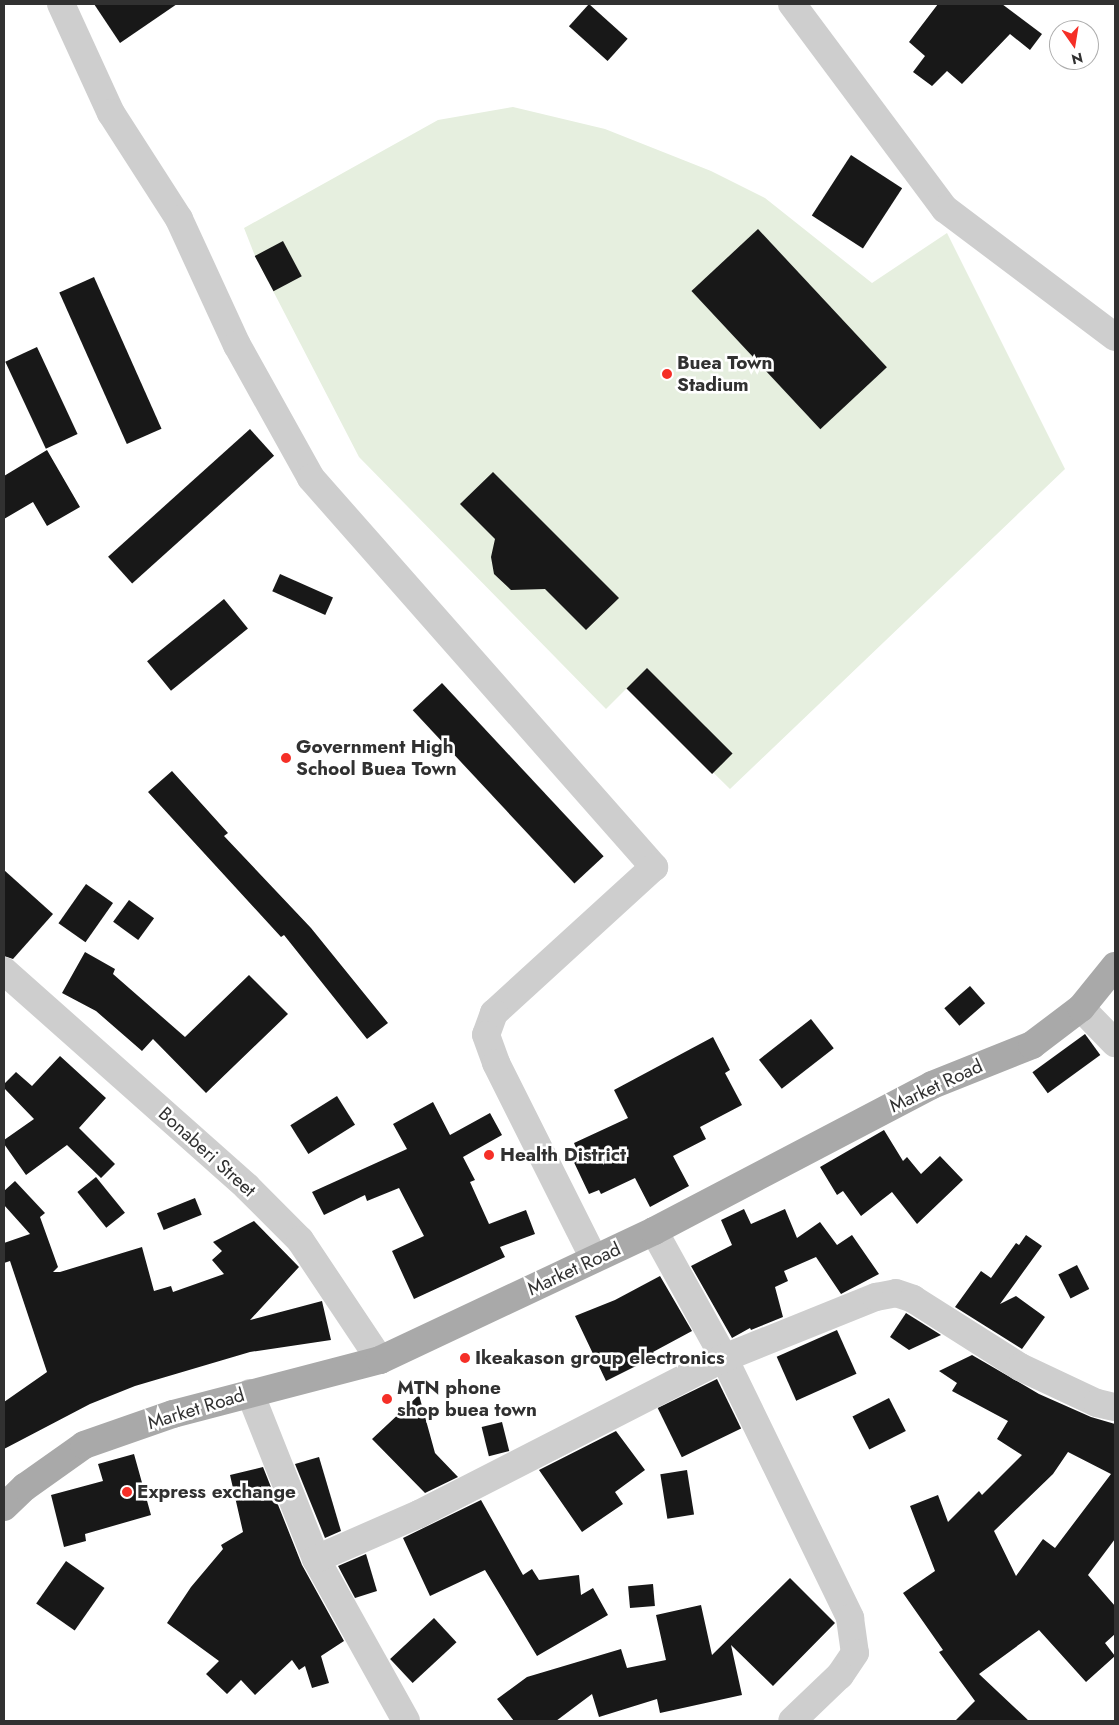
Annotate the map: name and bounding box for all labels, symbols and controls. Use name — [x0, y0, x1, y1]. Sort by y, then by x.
north arrow — [1049, 20, 1099, 70]
text: N — [1069, 48, 1085, 70]
place label: Buea Town Stadium — [677, 352, 772, 396]
marker: Buea Town Stadium — [661, 368, 673, 380]
place label: Government High School Buea Town — [296, 736, 457, 780]
marker: Government High School Buea Town — [280, 752, 292, 764]
street label: Market Road — [886, 1055, 986, 1117]
street label: Bonaberi Street — [154, 1102, 260, 1202]
place label: Health District — [500, 1144, 626, 1166]
marker: Health District — [482, 1148, 496, 1162]
street label: Market Road — [524, 1238, 624, 1300]
place label: Ikeakason group electronics — [475, 1347, 725, 1369]
marker: Ikeakason group electronics — [459, 1352, 471, 1364]
place label: MTN phone shop buea town — [397, 1377, 537, 1421]
street label: Market Road — [145, 1383, 247, 1435]
marker: MTN phone shop buea town — [381, 1393, 393, 1405]
place label: Express exchange — [137, 1481, 296, 1503]
marker: Express exchange — [121, 1486, 133, 1498]

